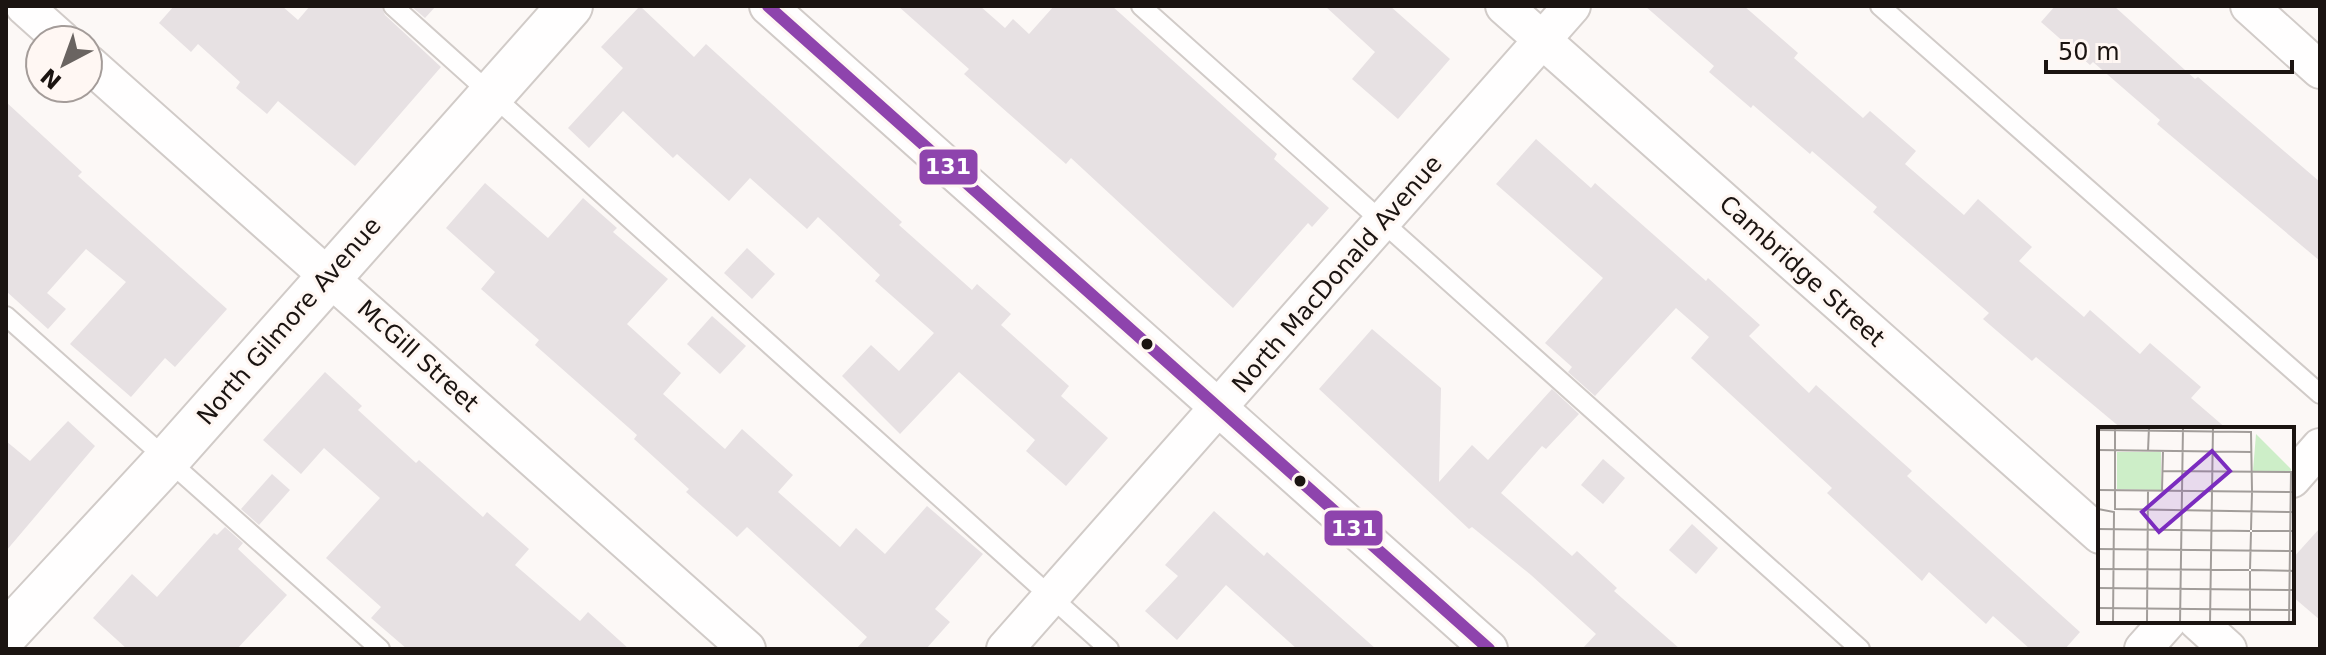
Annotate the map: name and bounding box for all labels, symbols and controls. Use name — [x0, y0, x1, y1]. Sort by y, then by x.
north arrow — [24, 24, 104, 104]
scale bar — [2046, 24, 2292, 74]
text: 50 m — [2058, 38, 2120, 66]
text: N — [36, 63, 66, 94]
line badge: 131 — [918, 148, 979, 186]
street label: North MacDonald Avenue — [1226, 150, 1448, 398]
text: 131 — [925, 154, 971, 179]
street label: Cambridge Street — [1714, 190, 1890, 352]
street label: North Gilmore Avenue — [191, 212, 387, 430]
street label: McGill Street — [352, 294, 484, 418]
unlabelled marker — [1139, 336, 1155, 352]
inset map — [2098, 427, 2294, 623]
unlabelled marker — [1292, 473, 1308, 489]
line badge: 131 — [1323, 509, 1384, 547]
text: 131 — [1331, 516, 1377, 541]

